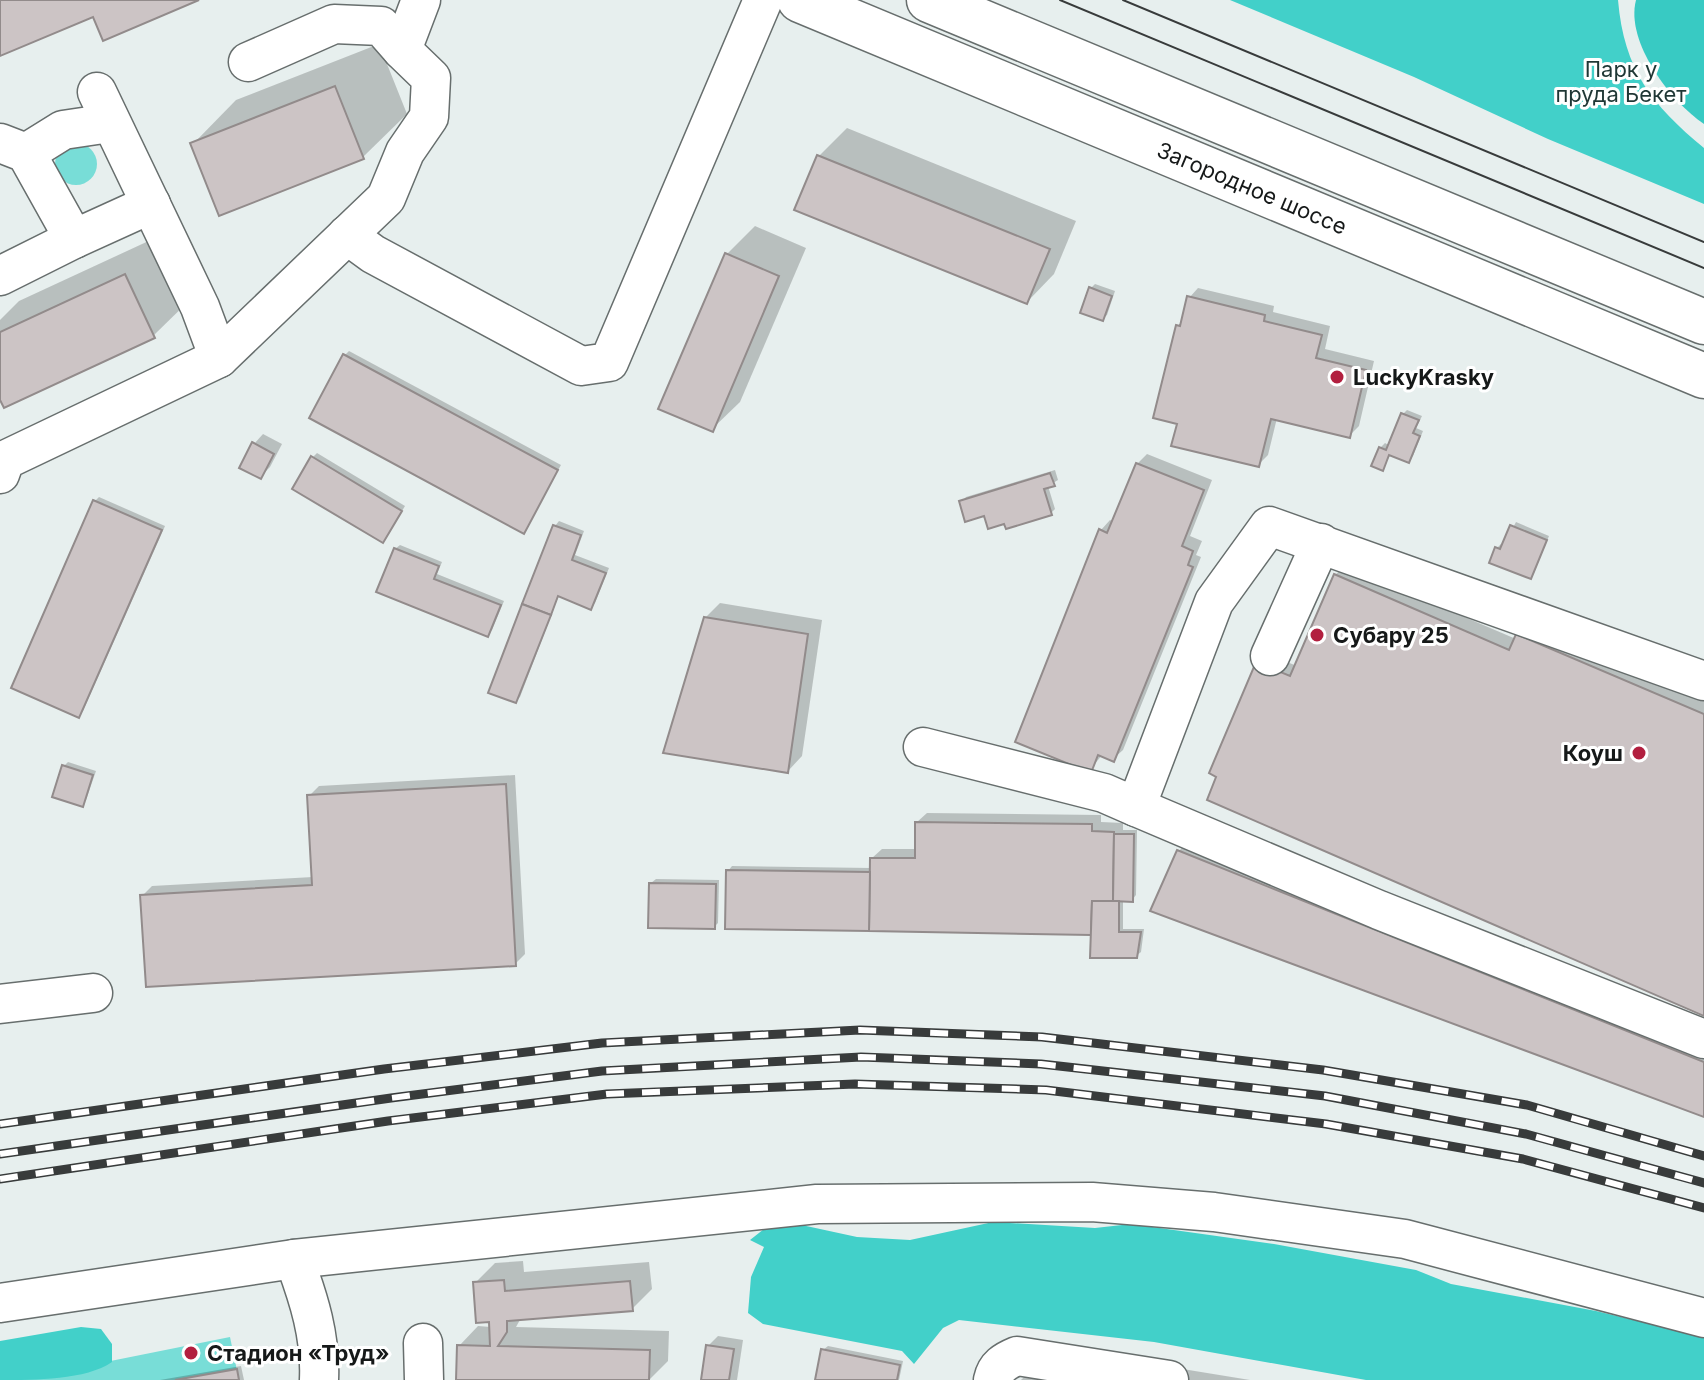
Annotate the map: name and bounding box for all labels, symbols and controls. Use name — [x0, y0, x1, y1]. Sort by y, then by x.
park label: Парк у пруда Бекет — [1555, 56, 1687, 107]
street label: Загородное шоссе — [1153, 136, 1351, 240]
place label: LuckyKrasky — [1353, 364, 1494, 390]
marker: LuckyKrasky — [1328, 368, 1346, 386]
place label: Субару 25 — [1333, 622, 1449, 648]
marker: Субару 25 — [1308, 626, 1326, 644]
place label: Коуш — [1563, 740, 1623, 766]
marker: Коуш — [1630, 744, 1648, 762]
place label: Стадион «Труд» — [207, 1340, 390, 1366]
marker: Стадион «Труд» — [182, 1344, 200, 1362]

